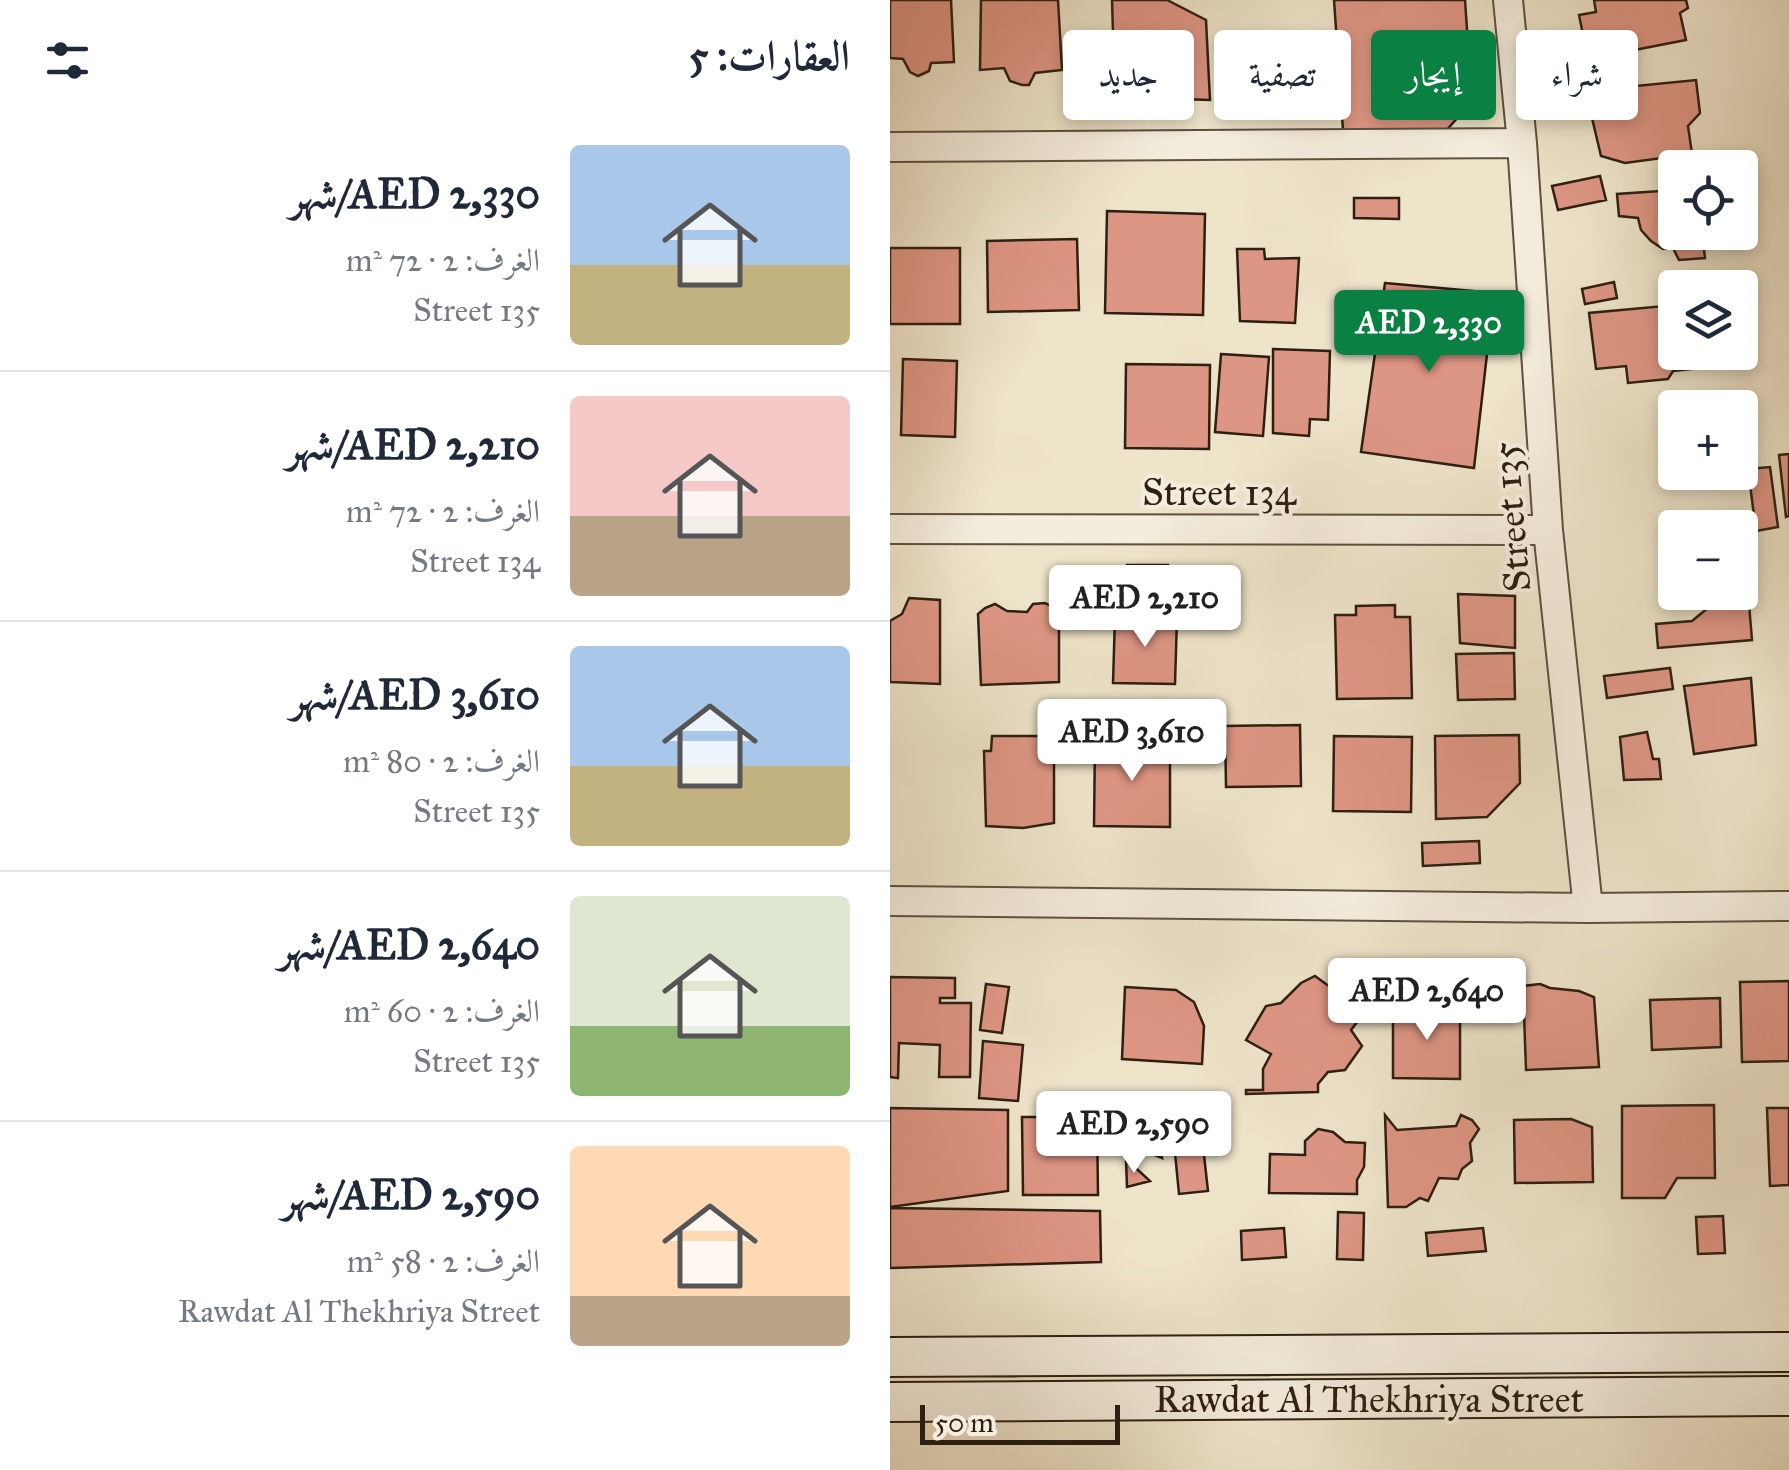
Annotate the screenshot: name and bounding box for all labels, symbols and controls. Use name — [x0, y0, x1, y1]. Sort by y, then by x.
text: العقارات: 5 — [689, 30, 850, 82]
chip: جديد — [1063, 30, 1194, 120]
chip: تصفية — [1214, 30, 1351, 120]
chip: إيجار — [1371, 30, 1496, 120]
chip: شراء — [1516, 30, 1638, 120]
icon: filters — [40, 33, 95, 88]
map controls — [1658, 150, 1758, 610]
button: locate — [1658, 150, 1758, 250]
text: AED 2,330/شهر — [289, 168, 540, 220]
icon: home — [650, 185, 770, 305]
text: الغرف: 2 · 72 m² — [346, 241, 540, 280]
button: layers — [1658, 270, 1758, 370]
pin: AED 2,330 — [1315, 290, 1543, 375]
text: Street 135 — [413, 291, 540, 330]
text: AED 2,330 — [1356, 303, 1502, 342]
button: + — [1658, 390, 1758, 490]
text: AED 2,210/شهر — [286, 419, 540, 471]
icon: home — [650, 436, 770, 556]
street label: Street 135 — [1482, 440, 1540, 594]
street label: Street 134 — [1142, 469, 1297, 515]
text: الغرف: 2 · 72 m² — [346, 492, 540, 531]
button: − — [1658, 510, 1758, 610]
text: Street 134 — [410, 542, 540, 581]
pin: AED 2,210 — [1031, 565, 1259, 650]
text: AED 2,210 — [1071, 578, 1219, 617]
text: AED 3,610/شهر — [290, 669, 540, 721]
icon: home — [650, 686, 770, 806]
pin: AED 3,610 — [1018, 699, 1246, 784]
text: AED 3,610 — [1059, 712, 1205, 751]
text: الغرف: 2 · 80 m² — [343, 742, 540, 781]
text: Street 135 — [413, 792, 540, 831]
text: AED 2,640/شهر — [278, 919, 540, 971]
icon: home — [650, 936, 770, 1056]
pin: AED 2,640 — [1313, 958, 1541, 1043]
text: AED 2,640 — [1350, 971, 1504, 1010]
text: الغرف: 2 · 60 m² — [344, 992, 540, 1031]
text: Street 135 — [413, 1042, 540, 1081]
pin: AED 2,590 — [1020, 1091, 1248, 1176]
text: AED 2,590 — [1058, 1104, 1210, 1143]
text: AED 2,590/شهر — [282, 1169, 540, 1221]
icon: home — [650, 1186, 770, 1306]
text: الغرف: 2 · 58 m² — [347, 1242, 540, 1281]
text: Rawdat Al Thekhriya Street — [178, 1292, 540, 1331]
street label: Rawdat Al Thekhriya Street — [1154, 1376, 1584, 1422]
scale bar — [920, 1400, 1120, 1444]
text: 50 m — [935, 1405, 994, 1440]

